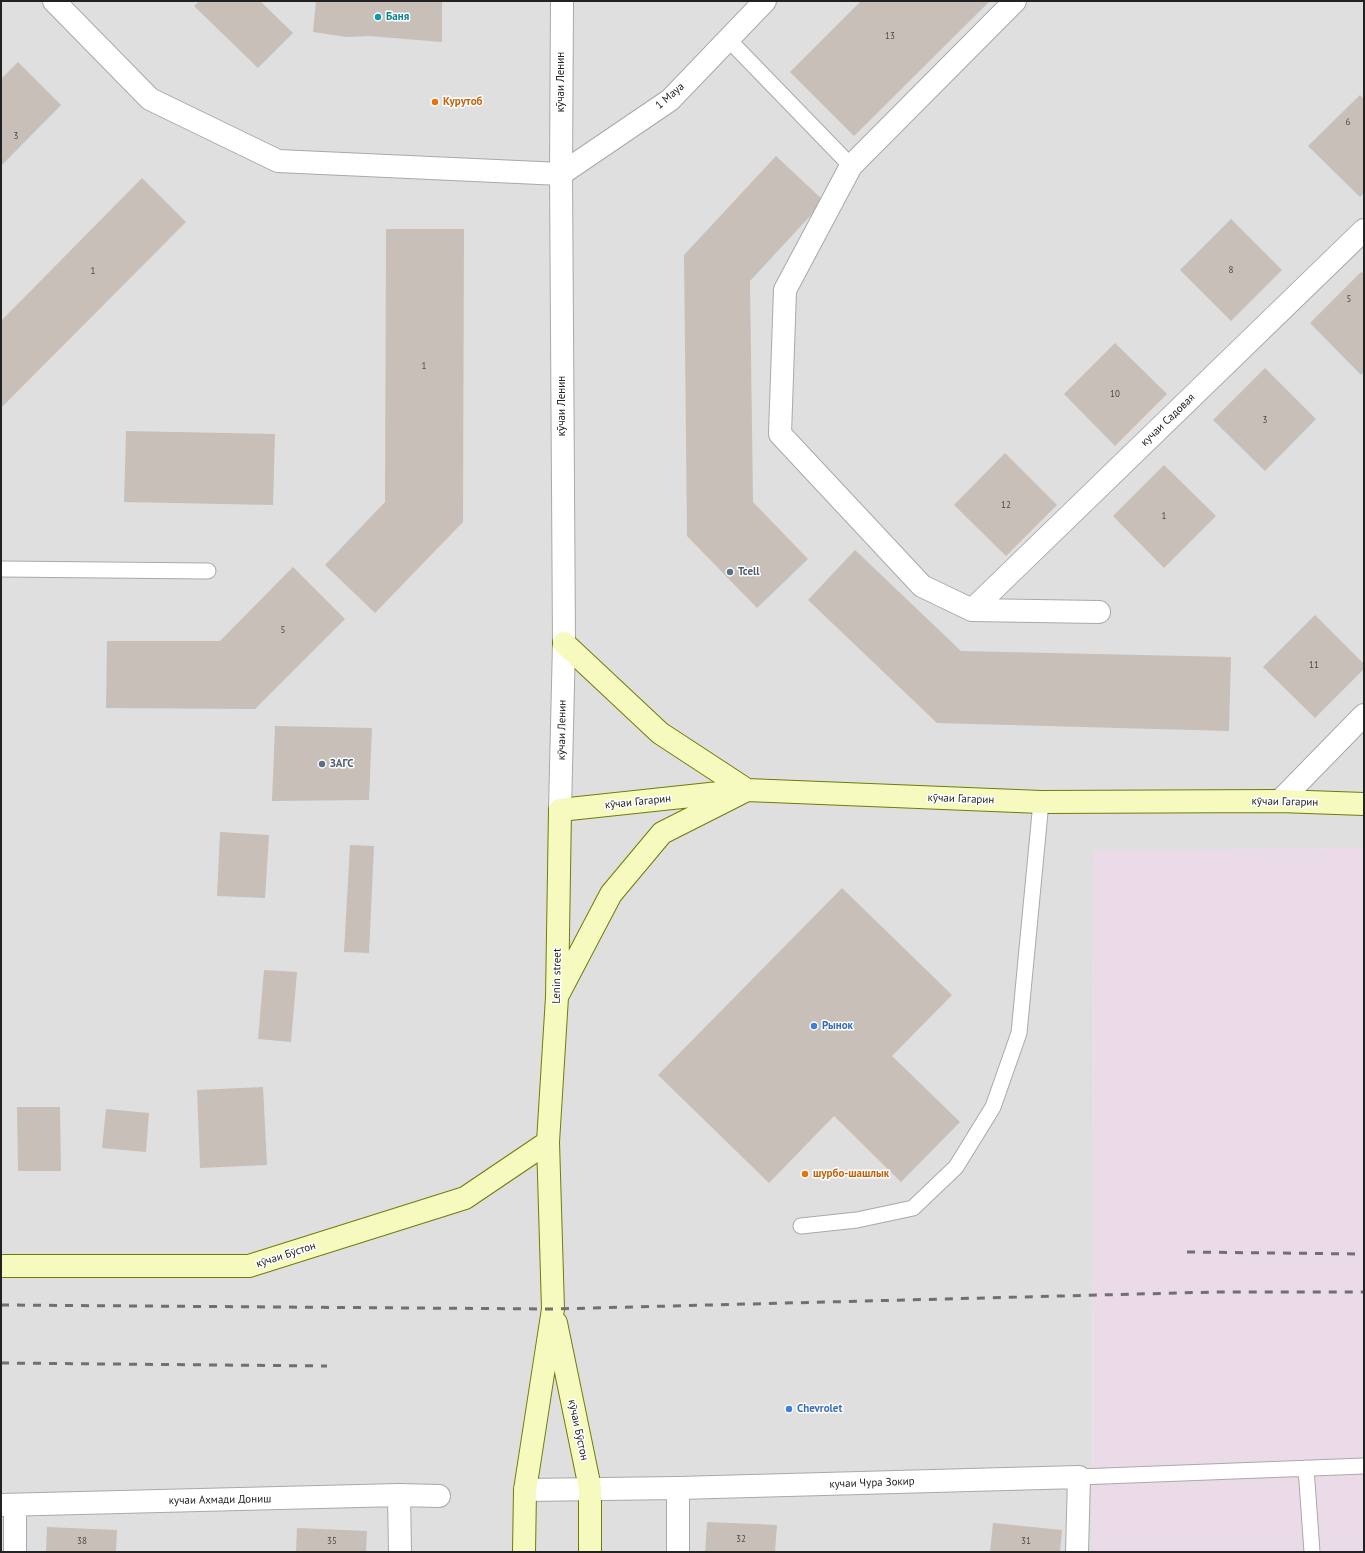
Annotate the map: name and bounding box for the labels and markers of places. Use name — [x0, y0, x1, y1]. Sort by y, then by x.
place label: Баня — [386, 10, 409, 24]
marker: Баня — [373, 12, 383, 22]
place label: Курутоб — [443, 95, 482, 109]
marker: Курутоб — [430, 97, 440, 107]
place label: Tcell — [738, 565, 759, 579]
marker: Tcell — [725, 567, 735, 577]
place label: ЗАГС — [330, 757, 353, 771]
marker: ЗАГС — [317, 759, 327, 769]
place label: Рынок — [822, 1019, 853, 1033]
marker: Рынок — [809, 1021, 819, 1031]
place label: шурбо-шашлык — [813, 1167, 889, 1181]
marker: шурбо-шашлык — [800, 1169, 810, 1179]
place label: Chevrolet — [797, 1402, 842, 1416]
marker: Chevrolet — [784, 1404, 794, 1414]

